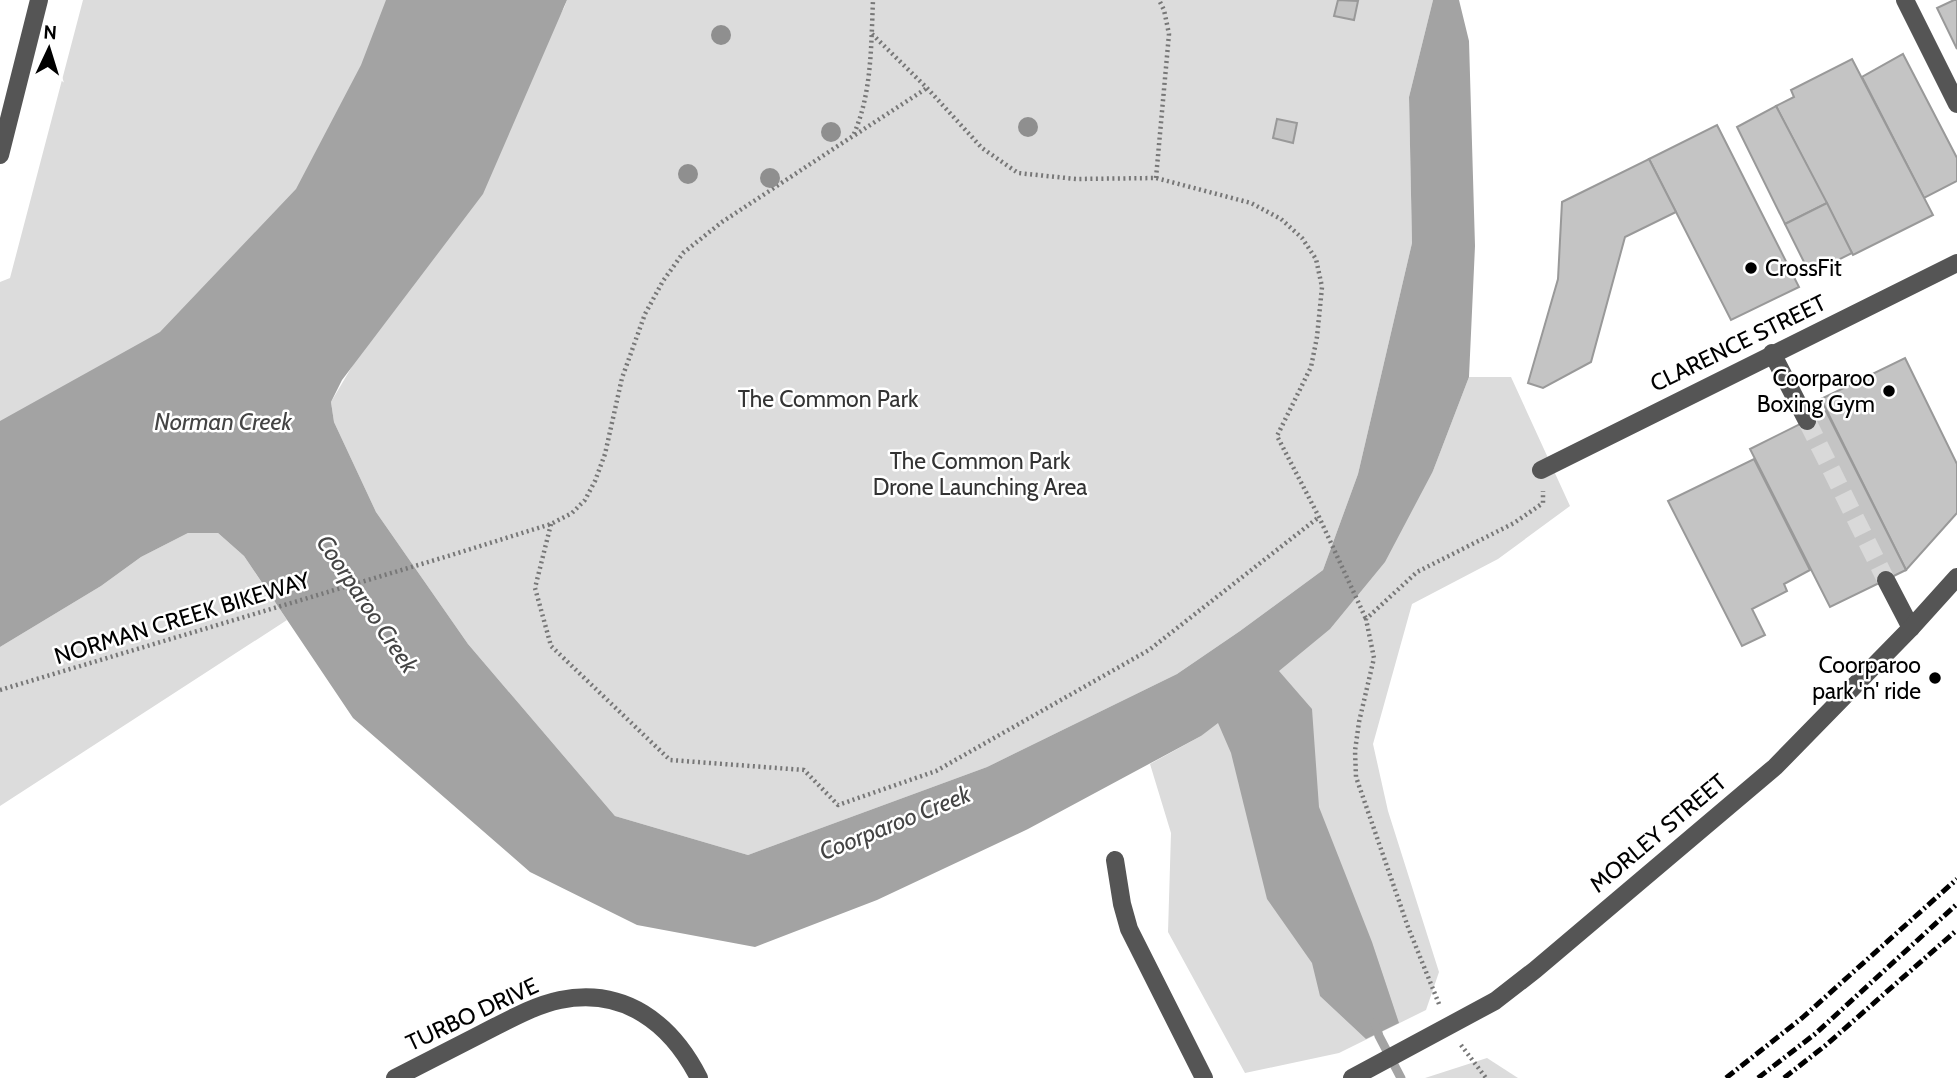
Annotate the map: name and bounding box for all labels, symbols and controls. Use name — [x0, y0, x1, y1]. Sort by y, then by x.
north arrow — [14, 14, 84, 84]
text: N — [43, 21, 58, 44]
place label: CrossFit — [1765, 254, 1842, 282]
marker: CrossFit — [1743, 260, 1759, 276]
street label: CLARENCE STREET — [1646, 288, 1830, 398]
place label: Coorparoo Boxing Gym — [1757, 364, 1875, 418]
marker: Coorparoo Boxing Gym — [1881, 383, 1897, 399]
park label: The Common Park — [738, 385, 919, 413]
water label: Norman Creek — [154, 407, 292, 436]
park label: The Common Park Drone Launching Area — [873, 447, 1087, 501]
water label: Coorparoo Creek — [311, 529, 425, 679]
street label: NORMAN CREEK BIKEWAY — [51, 565, 314, 670]
place label: Coorparoo park 'n' ride — [1812, 651, 1921, 705]
marker: Coorparoo park 'n' ride — [1927, 670, 1943, 686]
street label: MORLEY STREET — [1584, 768, 1732, 898]
water label: Coorparoo Creek — [815, 779, 975, 866]
street label: TURBO DRIVE — [401, 971, 543, 1057]

